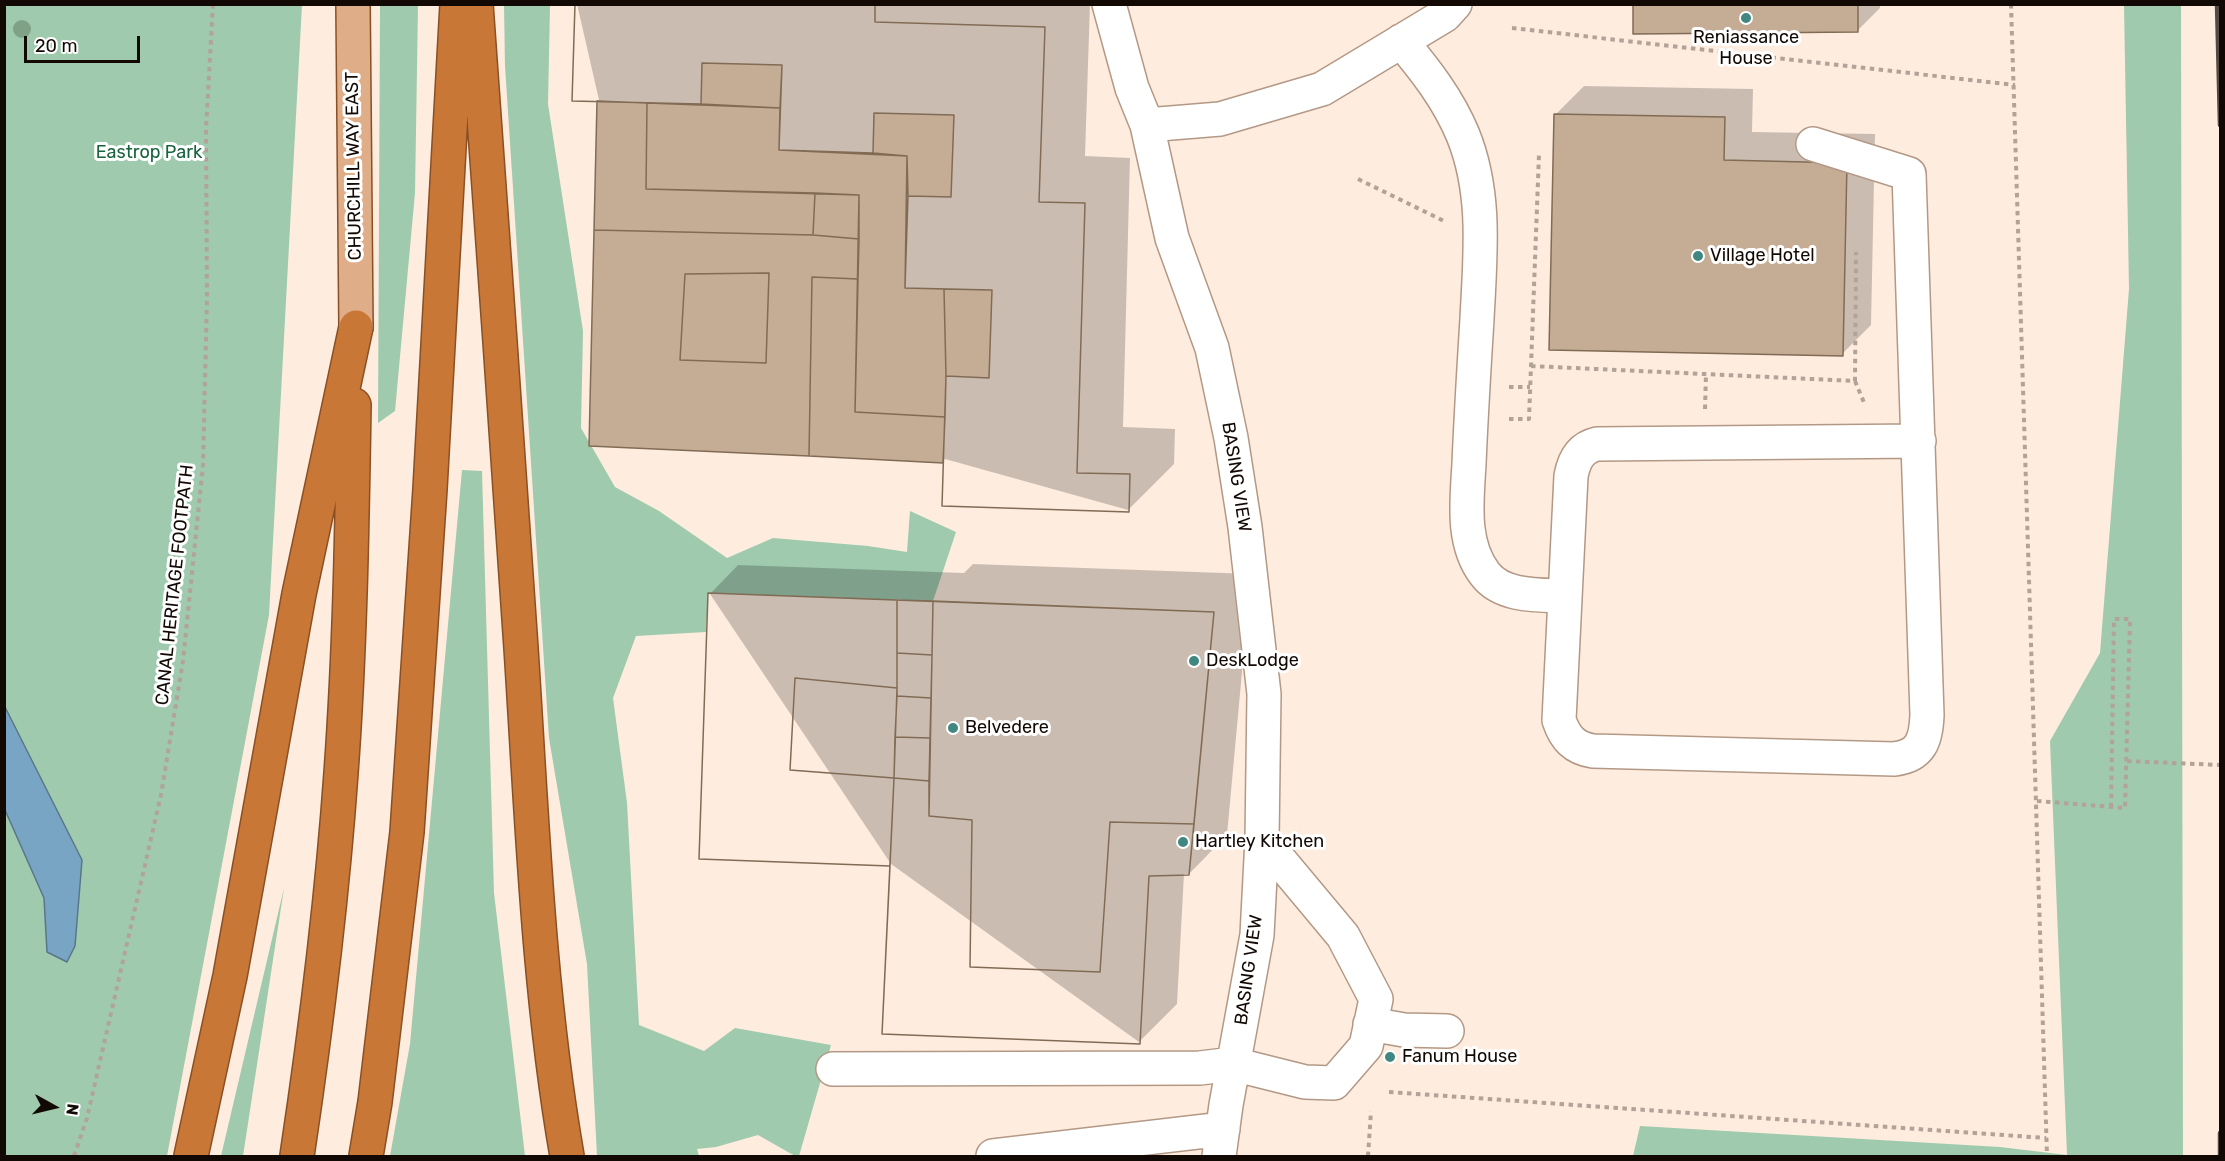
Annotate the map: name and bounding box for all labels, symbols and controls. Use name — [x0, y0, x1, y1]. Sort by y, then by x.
marker: Reniassance House — [1739, 11, 1753, 25]
scale bar — [27, 24, 142, 62]
place label: Reniassance House — [1693, 27, 1799, 70]
text: 20 m — [35, 35, 77, 57]
street label: CHURCHILL WAY EAST — [342, 71, 366, 261]
park label: Eastrop Park — [96, 142, 202, 164]
place label: Village Hotel — [1710, 245, 1815, 267]
marker: Village Hotel — [1691, 249, 1705, 263]
street label: BASING VIEW — [1217, 420, 1255, 534]
street label: CANAL HERITAGE FOOTPATH — [152, 464, 198, 706]
place label: DeskLodge — [1206, 650, 1299, 672]
marker: DeskLodge — [1187, 654, 1201, 668]
place label: Belvedere — [965, 717, 1049, 739]
marker: Belvedere — [946, 721, 960, 735]
place label: Hartley Kitchen — [1195, 831, 1324, 853]
marker: Hartley Kitchen — [1176, 835, 1190, 849]
street label: BASING VIEW — [1231, 913, 1267, 1027]
place label: Fanum House — [1402, 1046, 1517, 1068]
marker: Fanum House — [1383, 1050, 1397, 1064]
north arrow — [24, 1077, 84, 1137]
text: N — [62, 1103, 83, 1117]

